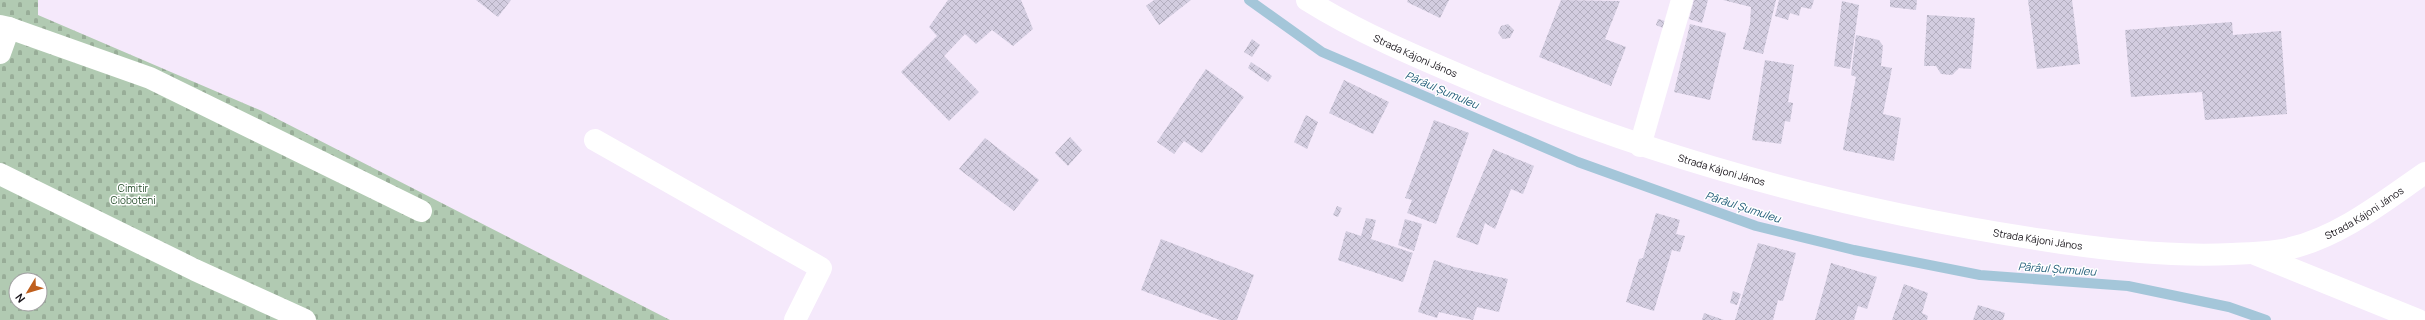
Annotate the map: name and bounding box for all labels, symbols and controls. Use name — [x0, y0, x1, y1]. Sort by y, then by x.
street label: Strada Kájoni János — [1371, 31, 1460, 80]
water label: Pârâul Șumuleu — [1403, 67, 1483, 113]
street label: Strada Kájoni János — [1676, 150, 1767, 189]
park label: Cimitir Cioboteni — [110, 181, 156, 207]
street label: Strada Kájoni János — [2322, 183, 2406, 242]
water label: Pârâul Șumuleu — [1703, 187, 1784, 227]
street label: Strada Kájoni János — [1992, 225, 2083, 253]
water label: Pârâul Șumuleu — [2017, 258, 2098, 280]
north arrow — [8, 272, 48, 312]
text: N — [11, 291, 28, 306]

